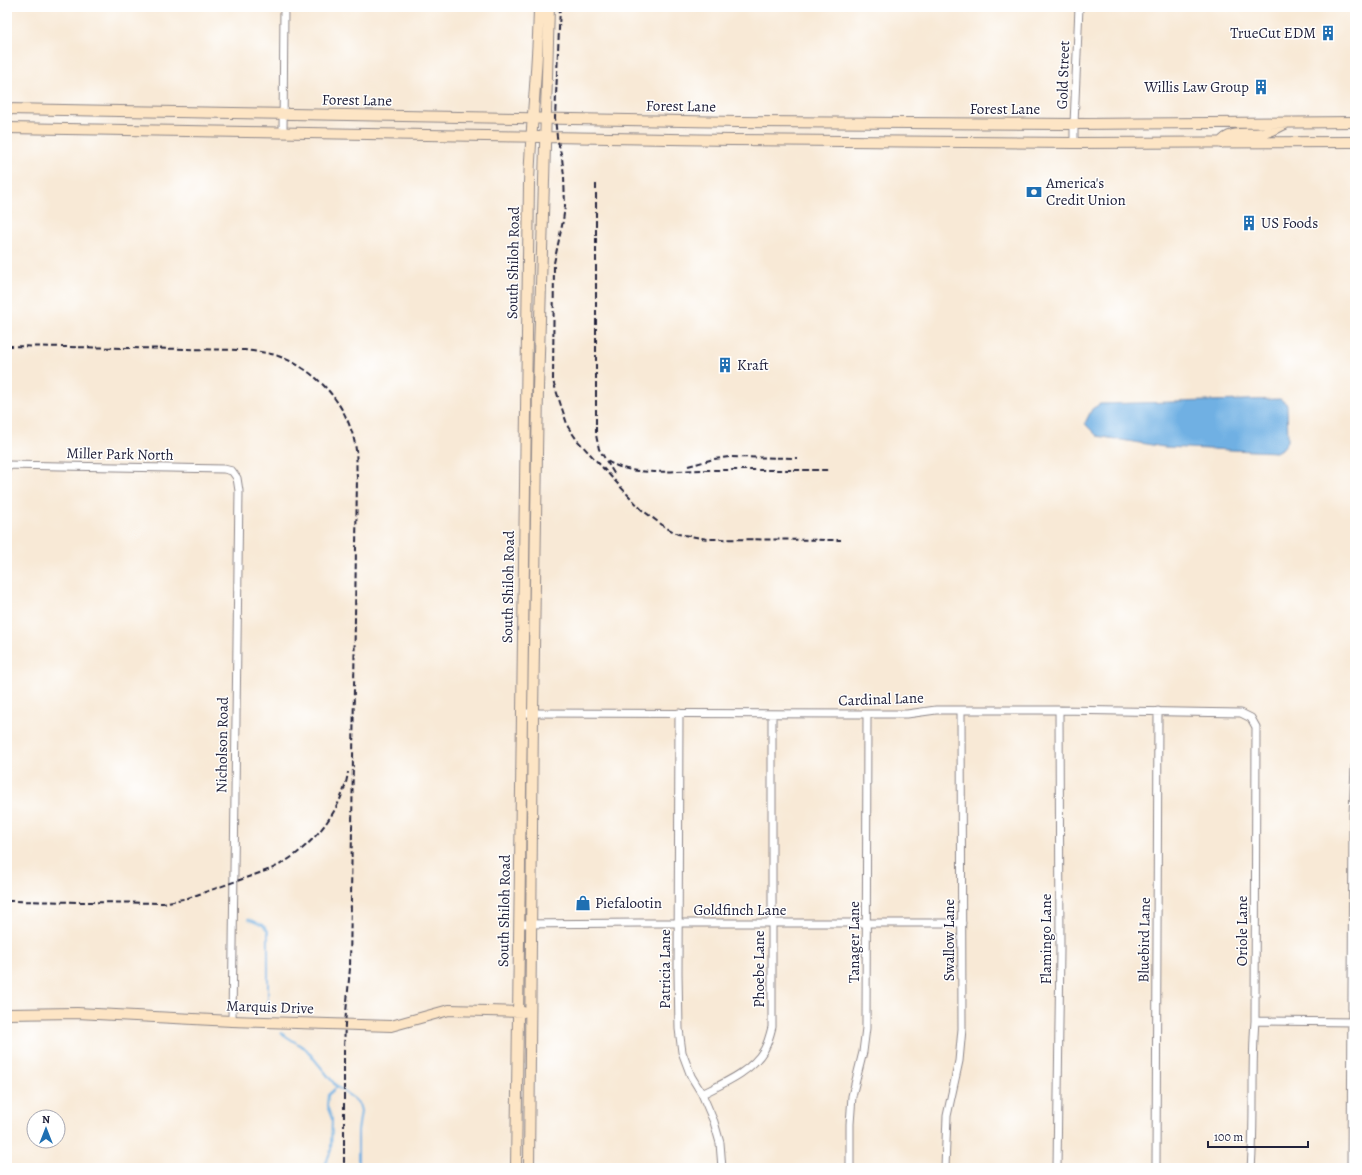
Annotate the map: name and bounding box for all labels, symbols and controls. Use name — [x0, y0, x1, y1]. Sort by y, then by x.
place label: TrueCut EDM — [1230, 23, 1316, 43]
building icon: TrueCut EDM — [1319, 24, 1337, 42]
street label: Gold Street — [1052, 40, 1074, 110]
place label: Willis Law Group — [1143, 77, 1249, 97]
building icon: Willis Law Group — [1252, 78, 1270, 96]
street label: Forest Lane — [322, 89, 393, 111]
street label: Forest Lane — [646, 95, 717, 117]
street label: Forest Lane — [970, 99, 1040, 119]
place label: America's Credit Union — [1045, 173, 1126, 210]
bank icon: America's Credit Union — [1025, 183, 1043, 201]
street label: South Shiloh Road — [502, 206, 524, 319]
place label: US Foods — [1261, 213, 1318, 233]
building icon: US Foods — [1240, 214, 1258, 232]
place label: Kraft — [737, 355, 769, 375]
building icon: Kraft — [716, 356, 734, 374]
street label: Miller Park North — [66, 443, 174, 465]
street label: South Shiloh Road — [497, 530, 519, 643]
street label: Cardinal Lane — [838, 688, 924, 710]
street label: Nicholson Road — [211, 696, 233, 793]
street label: South Shiloh Road — [493, 854, 515, 967]
place label: Piefalootin — [595, 893, 662, 913]
street label: Flamingo Lane — [1036, 893, 1056, 984]
shop icon: Piefalootin — [574, 894, 592, 912]
street label: Oriole Lane — [1232, 895, 1252, 966]
street label: Bluebird Lane — [1133, 897, 1155, 983]
street label: Swallow Lane — [939, 898, 959, 981]
street label: Goldfinch Lane — [694, 900, 787, 920]
street label: Tanager Lane — [844, 901, 864, 983]
street label: Patricia Lane — [655, 929, 675, 1009]
street label: Phoebe Lane — [749, 930, 769, 1008]
street label: Marquis Drive — [226, 995, 315, 1019]
north arrow — [26, 1109, 66, 1149]
text: N — [42, 1112, 50, 1127]
scale bar — [1208, 1123, 1308, 1149]
text: 100 m — [1214, 1129, 1243, 1145]

